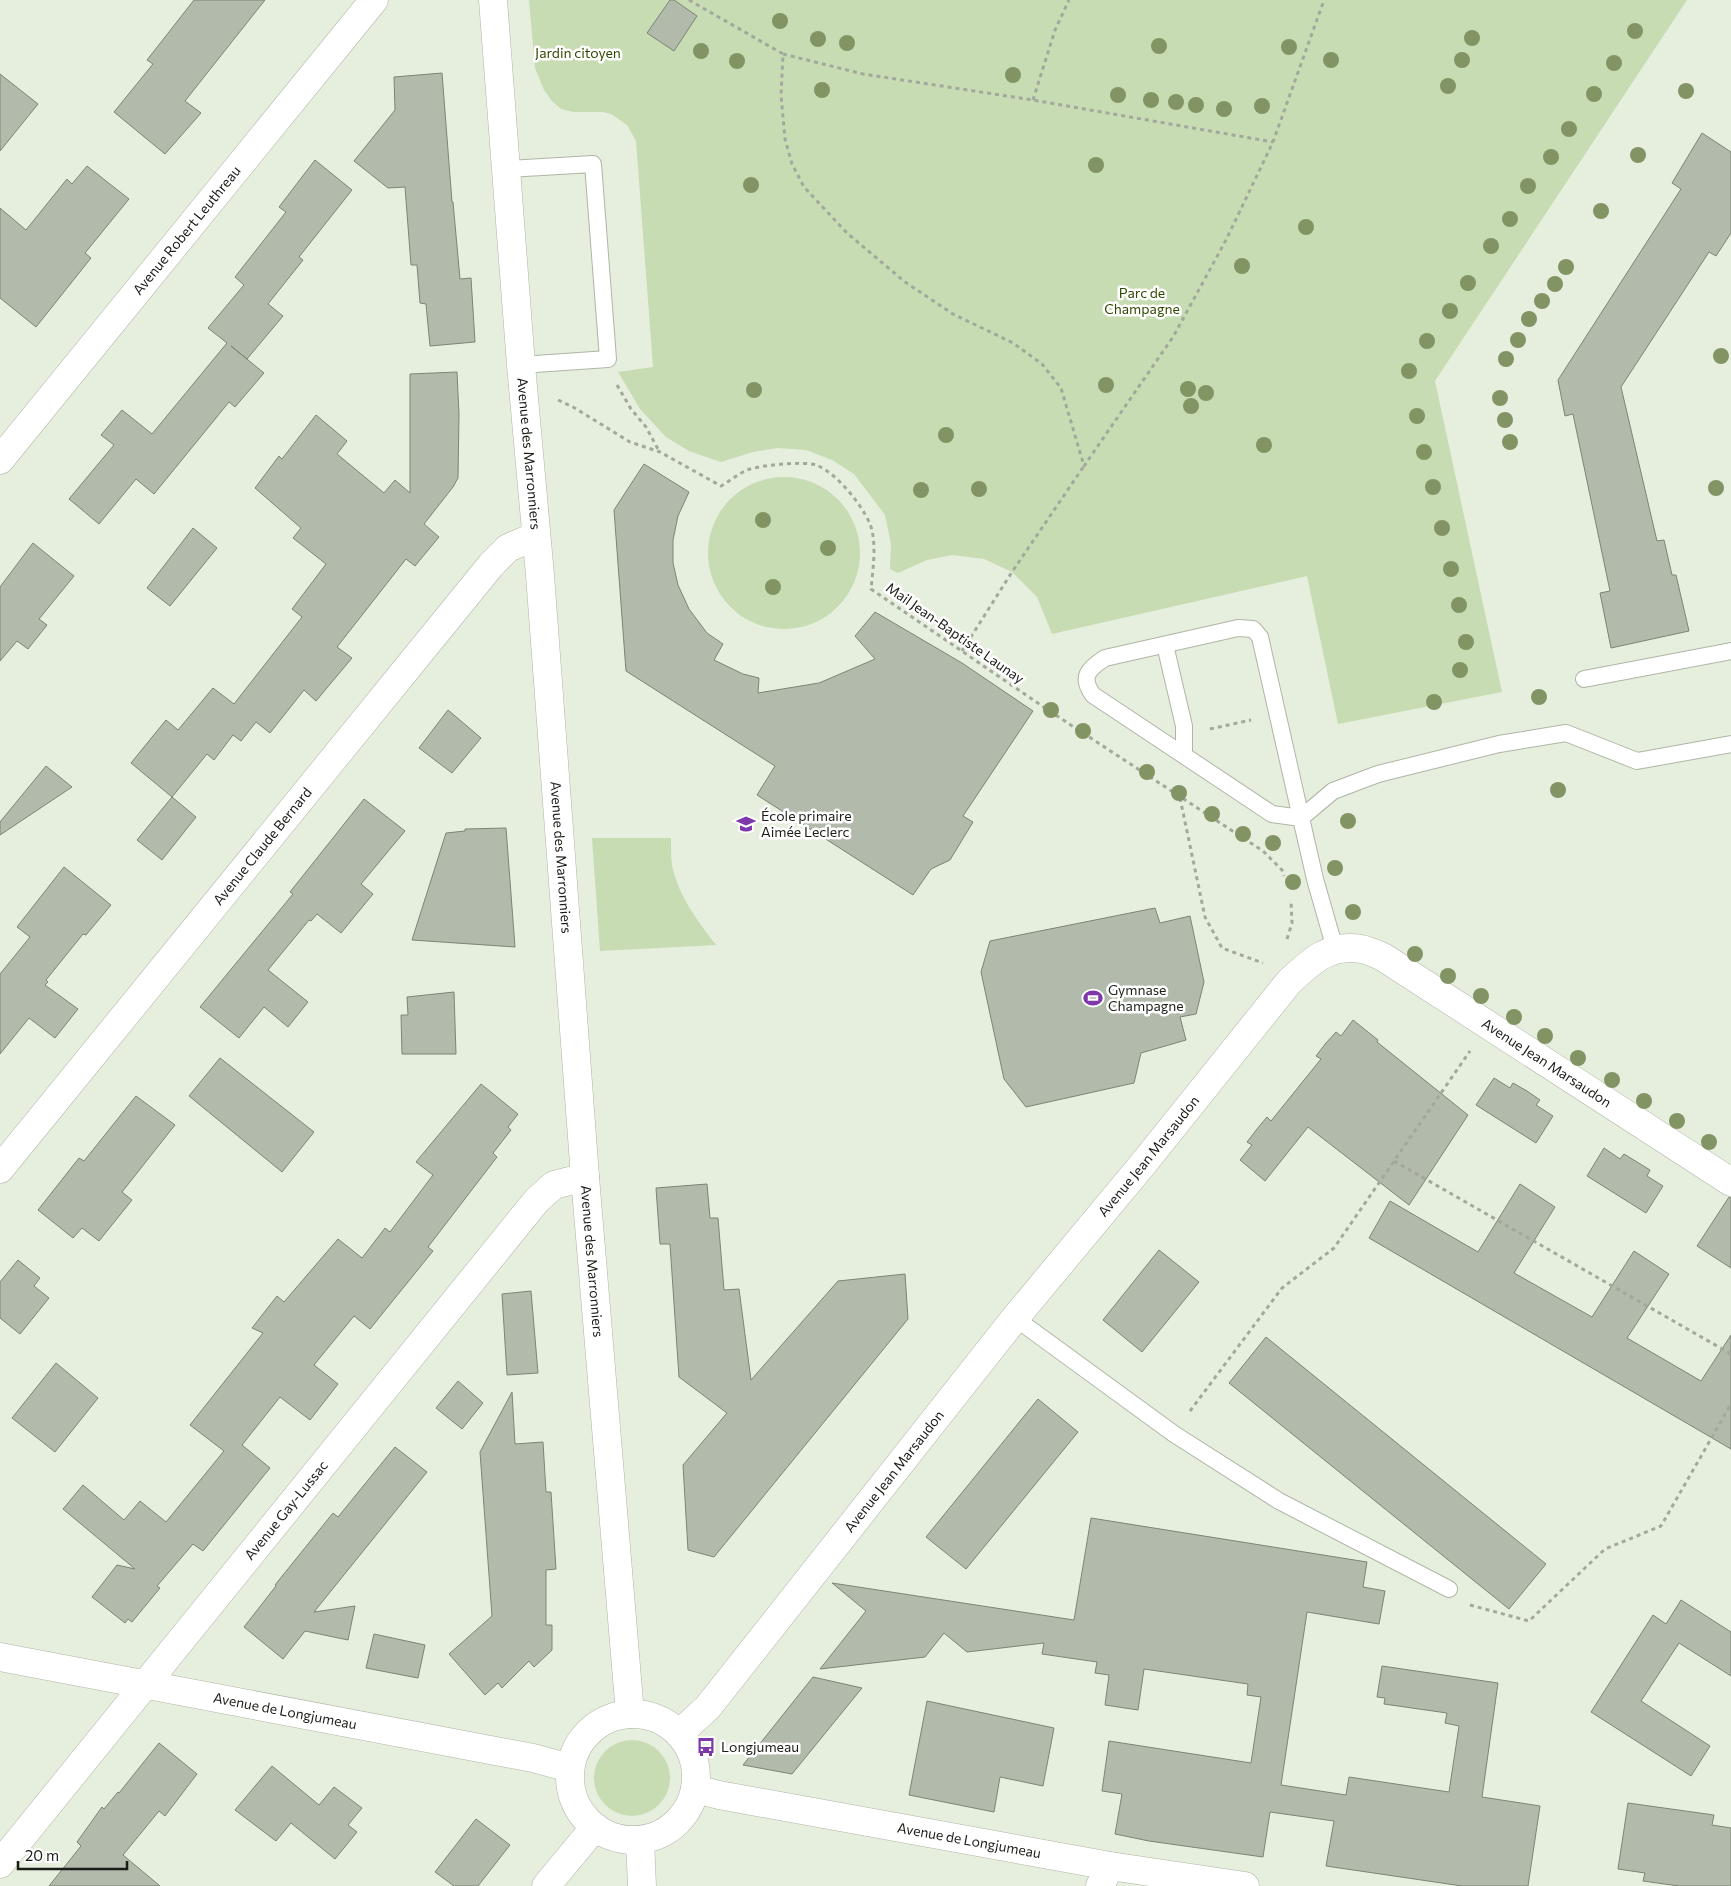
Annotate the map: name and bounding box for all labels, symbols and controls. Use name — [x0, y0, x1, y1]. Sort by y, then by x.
park label: Jardin citoyen — [535, 44, 621, 61]
street label: Avenue Robert Leuthreau — [129, 162, 244, 298]
park label: Parc de Champagne — [1104, 284, 1180, 317]
street label: Avenue des Marronniers — [514, 377, 545, 530]
street label: Mail Jean-Baptiste Launay — [883, 578, 1028, 687]
street label: Avenue des Marronniers — [547, 780, 576, 934]
street label: Avenue Claude Bernard — [209, 784, 315, 908]
place label: École primaire Aimée Leclerc — [761, 807, 852, 840]
school or university icon: École primaire Aimée Leclerc — [735, 813, 757, 835]
place label: Gymnase Champagne — [1108, 981, 1184, 1014]
sports icon: Gymnase Champagne — [1082, 987, 1104, 1009]
street label: Avenue Jean Marsaudon — [1479, 1014, 1615, 1111]
street label: Avenue Jean Marsaudon — [1094, 1092, 1202, 1220]
street label: Avenue des Marronniers — [578, 1184, 607, 1338]
street label: Avenue Jean Marsaudon — [840, 1406, 947, 1535]
street label: Avenue Gay-Lussac — [240, 1457, 331, 1563]
street label: Avenue de Longjumeau — [212, 1689, 358, 1732]
bus stop icon: Longjumeau — [695, 1736, 717, 1758]
place label: Longjumeau — [721, 1738, 799, 1755]
street label: Avenue de Longjumeau — [896, 1819, 1042, 1861]
scale bar — [18, 1838, 126, 1870]
text: 20 m — [25, 1846, 59, 1864]

